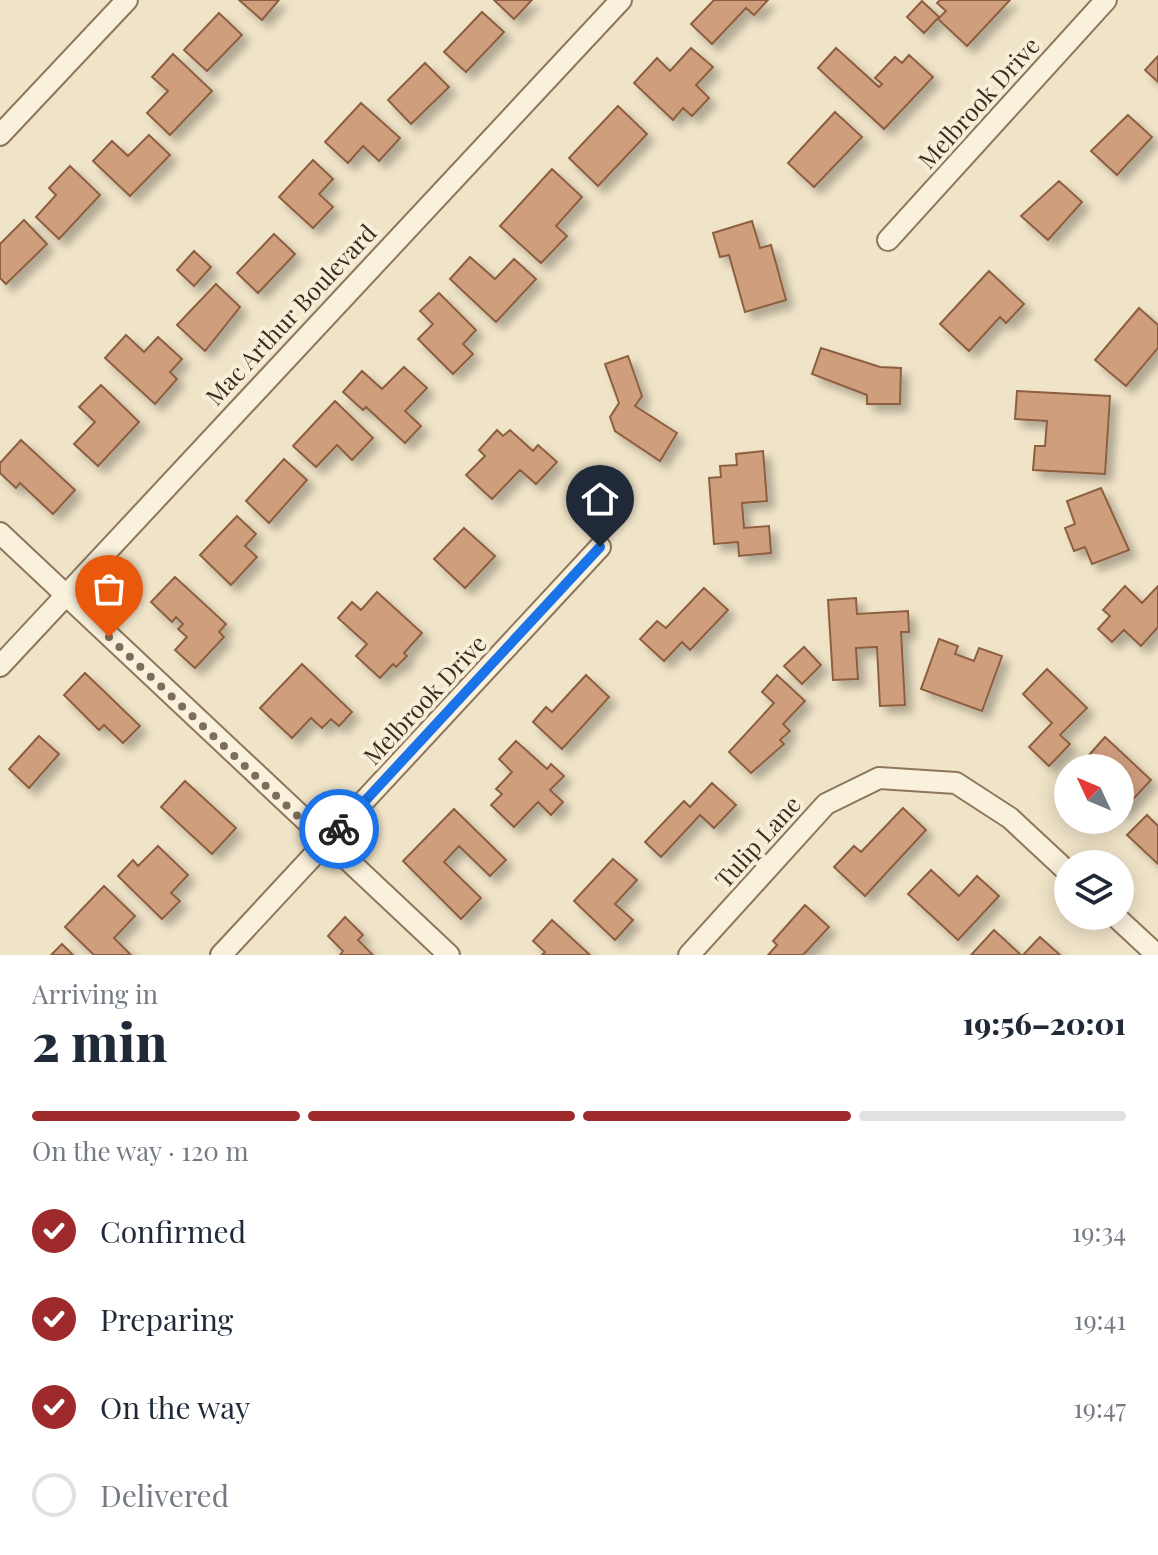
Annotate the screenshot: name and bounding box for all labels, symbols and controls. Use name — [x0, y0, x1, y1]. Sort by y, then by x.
street label: Melbrook Drive — [910, 29, 1046, 175]
street label: Mac Arthur Boulevard — [198, 217, 382, 411]
pin — [566, 465, 634, 547]
icon: home — [578, 477, 622, 521]
pin — [75, 555, 143, 637]
icon: bag — [87, 567, 131, 611]
street label: Melbrook Drive — [355, 627, 493, 771]
north arrow — [1054, 754, 1134, 834]
map controls — [1054, 754, 1134, 930]
street label: Tulip Lane — [707, 788, 807, 894]
courier — [299, 789, 379, 869]
icon: bike — [317, 807, 361, 851]
button: layers — [1054, 850, 1134, 930]
text: Arriving in — [32, 976, 158, 1011]
text: 19:56–20:01 — [963, 1003, 1126, 1043]
text: 2 min — [32, 1006, 167, 1075]
text: On the way · 120 m — [32, 1133, 249, 1168]
icon: check — [32, 1209, 76, 1253]
text: Confirmed — [100, 1211, 246, 1251]
text: 19:34 — [1072, 1214, 1126, 1249]
icon: check — [32, 1297, 76, 1341]
text: Preparing — [100, 1299, 233, 1339]
text: 19:41 — [1074, 1302, 1126, 1337]
icon: check — [32, 1385, 76, 1429]
text: On the way — [100, 1387, 250, 1427]
text: 19:47 — [1073, 1390, 1126, 1425]
text: Delivered — [100, 1475, 229, 1515]

